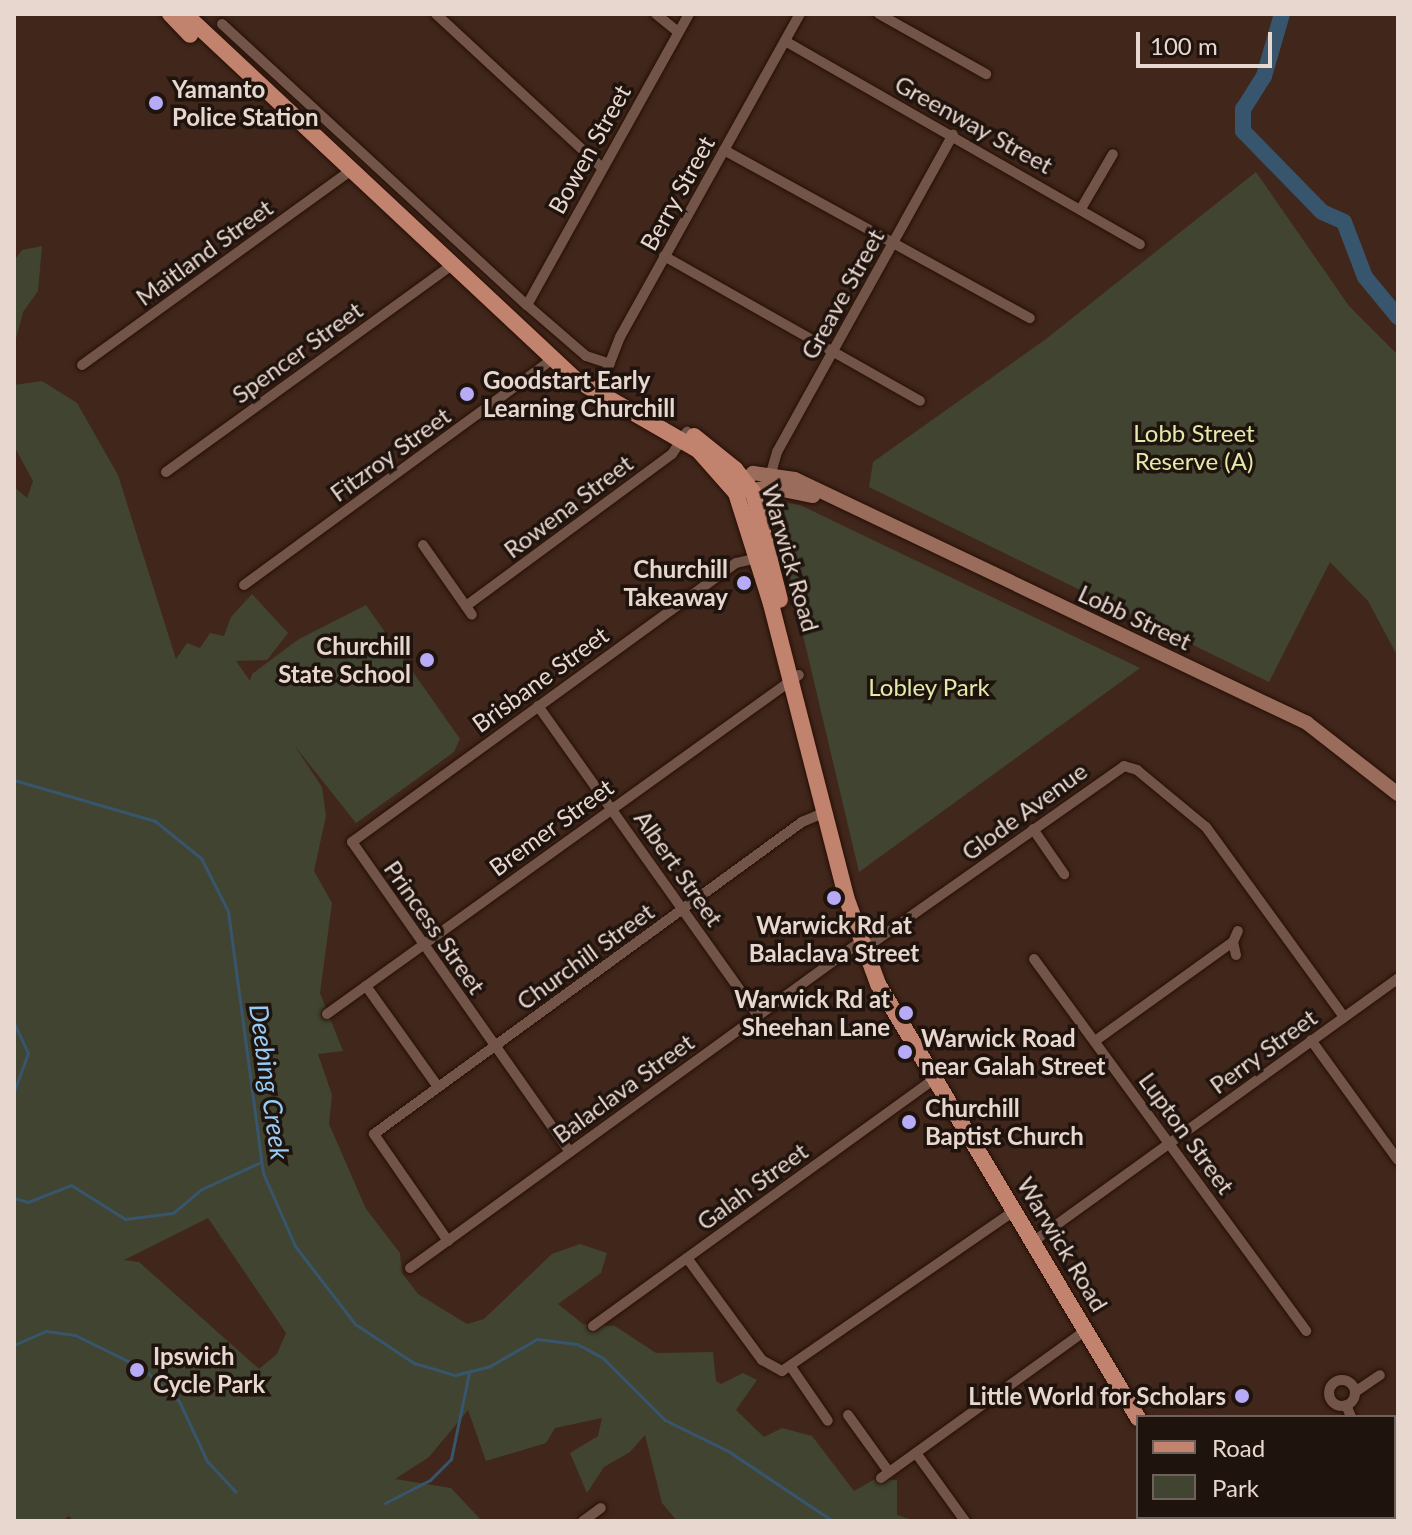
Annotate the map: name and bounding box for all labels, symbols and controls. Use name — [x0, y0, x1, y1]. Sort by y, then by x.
scale bar — [1140, 16, 1276, 66]
text: 100 m — [1150, 31, 1218, 60]
street label: Greenway Street — [890, 69, 1058, 179]
place label: Yamanto Police Station — [172, 75, 318, 131]
street label: Bowen Street — [542, 80, 636, 218]
marker: Yamanto Police Station — [147, 94, 165, 112]
street label: Berry Street — [634, 130, 720, 256]
street label: Maitland Street — [130, 193, 278, 311]
street label: Greave Street — [795, 224, 889, 364]
street label: Spencer Street — [226, 295, 368, 409]
place label: Goodstart Early Learning Churchill — [483, 366, 675, 422]
marker: Goodstart Early Learning Churchill — [458, 385, 476, 403]
street label: Fitzroy Street — [324, 401, 456, 507]
park label: Lobb Street Reserve (A) — [1133, 419, 1255, 475]
street label: Rowena Street — [498, 448, 638, 564]
street label: Warwick Road — [756, 481, 826, 635]
place label: Churchill Takeaway — [623, 555, 728, 611]
marker: Churchill Takeaway — [735, 574, 753, 592]
street label: Lobb Street — [1074, 578, 1196, 656]
street label: Brisbane Street — [466, 620, 614, 738]
place label: Churchill State School — [278, 632, 411, 688]
marker: Churchill State School — [418, 651, 436, 669]
park label: Lobley Park — [868, 673, 990, 701]
street label: Glode Avenue — [956, 756, 1092, 866]
street label: Bremer Street — [483, 772, 619, 882]
street label: Albert Street — [629, 805, 729, 931]
street label: Princess Street — [378, 855, 492, 999]
marker: Warwick Rd at Balaclava Street — [825, 889, 843, 907]
street label: Churchill Street — [511, 897, 659, 1015]
place label: Warwick Rd at Balaclava Street — [749, 911, 919, 967]
place label: Warwick Rd at Sheehan Lane — [734, 985, 890, 1041]
water label: Deebing Creek — [243, 1002, 295, 1162]
street label: Perry Street — [1204, 1002, 1322, 1100]
marker: Warwick Rd at Sheehan Lane — [897, 1004, 915, 1022]
place label: Warwick Road near Galah Street — [921, 1024, 1106, 1080]
street label: Balaclava Street — [547, 1027, 699, 1149]
marker: Warwick Road near Galah Street — [896, 1043, 914, 1061]
street label: Lupton Street — [1133, 1067, 1241, 1199]
place label: Churchill Baptist Church — [925, 1094, 1084, 1150]
marker: Churchill Baptist Church — [900, 1113, 918, 1131]
street label: Galah Street — [691, 1136, 813, 1236]
street label: Warwick Road — [1012, 1172, 1114, 1316]
place label: Ipswich Cycle Park — [153, 1342, 265, 1398]
marker: Ipswich Cycle Park — [128, 1361, 146, 1379]
place label: Little World for Scholars — [968, 1382, 1226, 1410]
marker: Little World for Scholars — [1233, 1387, 1251, 1405]
legend — [1136, 1415, 1396, 1519]
text: Road — [1212, 1433, 1265, 1462]
text: Park — [1212, 1473, 1259, 1502]

